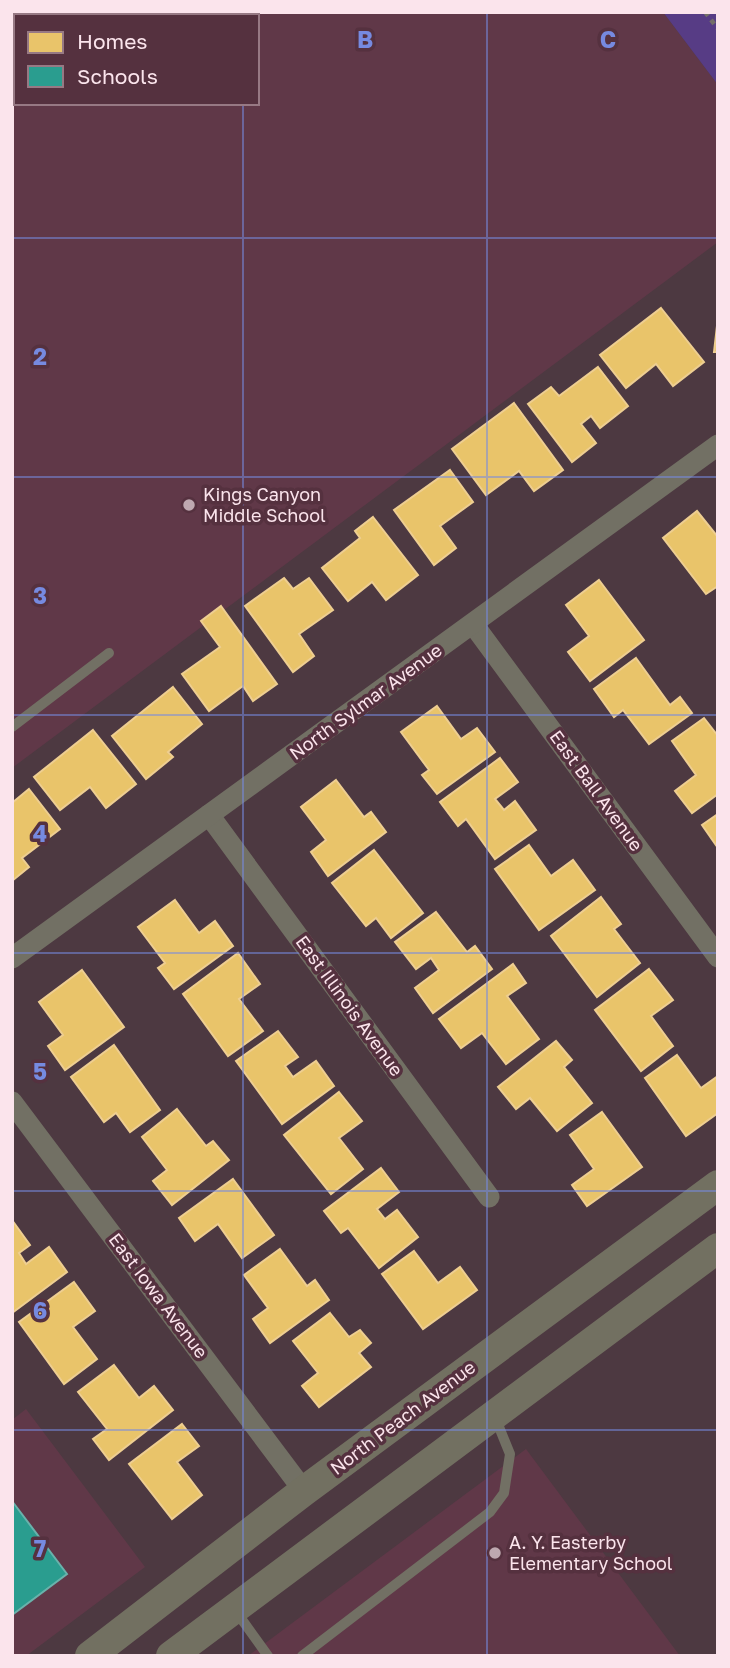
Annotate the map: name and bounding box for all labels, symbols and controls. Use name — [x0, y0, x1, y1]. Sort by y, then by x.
legend — [14, 14, 259, 105]
text: B — [357, 25, 373, 53]
text: C — [600, 25, 616, 53]
text: Homes — [77, 28, 147, 54]
text: Schools — [77, 63, 158, 89]
text: 2 — [33, 342, 47, 370]
place label: Kings Canyon Middle School — [203, 483, 326, 526]
marker: Kings Canyon Middle School — [181, 497, 197, 513]
text: 3 — [33, 581, 47, 609]
street label: North Sylmar Avenue — [285, 639, 446, 764]
street label: East Ball Avenue — [546, 726, 648, 855]
text: 4 — [33, 819, 47, 847]
street label: East Illinois Avenue — [291, 931, 408, 1080]
text: 5 — [33, 1057, 47, 1085]
street label: East Iowa Avenue — [105, 1229, 213, 1362]
text: 6 — [33, 1296, 47, 1324]
street label: North Peach Avenue — [326, 1356, 479, 1479]
place label: A. Y. Easterby Elementary School — [509, 1531, 673, 1574]
text: 7 — [34, 1534, 46, 1562]
marker: A. Y. Easterby Elementary School — [487, 1545, 503, 1561]

